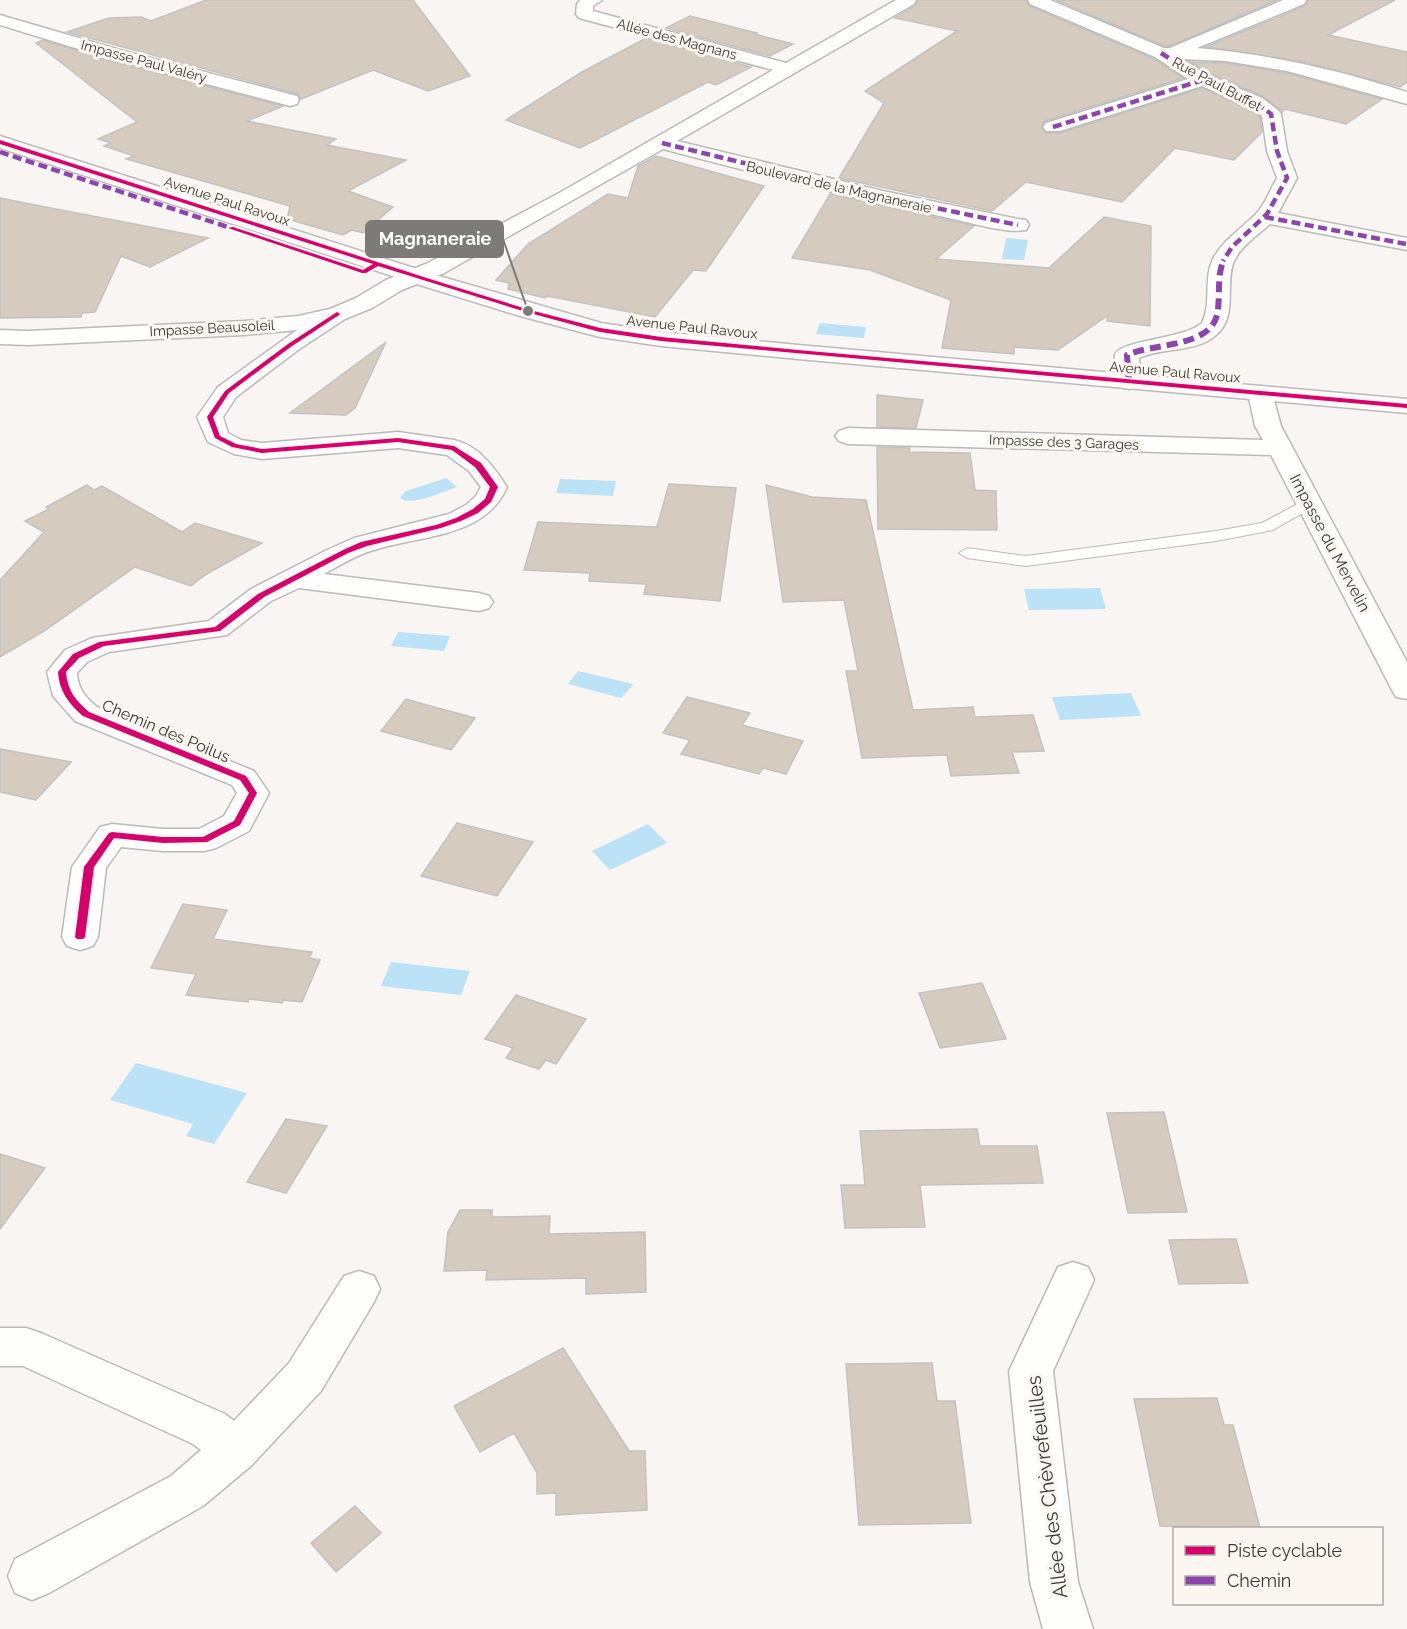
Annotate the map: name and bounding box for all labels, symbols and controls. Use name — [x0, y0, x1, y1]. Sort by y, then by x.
street label: Allée des Magnans — [615, 15, 739, 63]
street label: Impasse Paul Valéry — [79, 36, 209, 86]
street label: Rue Paul Buffet — [1170, 54, 1265, 114]
street label: Boulevard de la Magnaneraie — [745, 158, 933, 216]
street label: Avenue Paul Ravoux — [162, 173, 292, 229]
callout: Magnaneraie — [366, 221, 503, 257]
text: Magnaneraie — [379, 228, 492, 249]
street label: Avenue Paul Ravoux — [626, 312, 758, 342]
street label: Impasse Beausoleil — [149, 317, 275, 339]
street label: Avenue Paul Ravoux — [1109, 358, 1241, 386]
street label: Impasse des 3 Garages — [989, 431, 1139, 453]
street label: Impasse du Mervelin — [1286, 471, 1374, 615]
street label: Chemin des Poilus — [99, 696, 233, 767]
street label: Allée des Chèvrefeuilles — [1021, 1374, 1073, 1600]
legend — [1173, 1527, 1383, 1605]
text: Piste cyclable — [1227, 1540, 1343, 1561]
text: Chemin — [1227, 1570, 1291, 1591]

